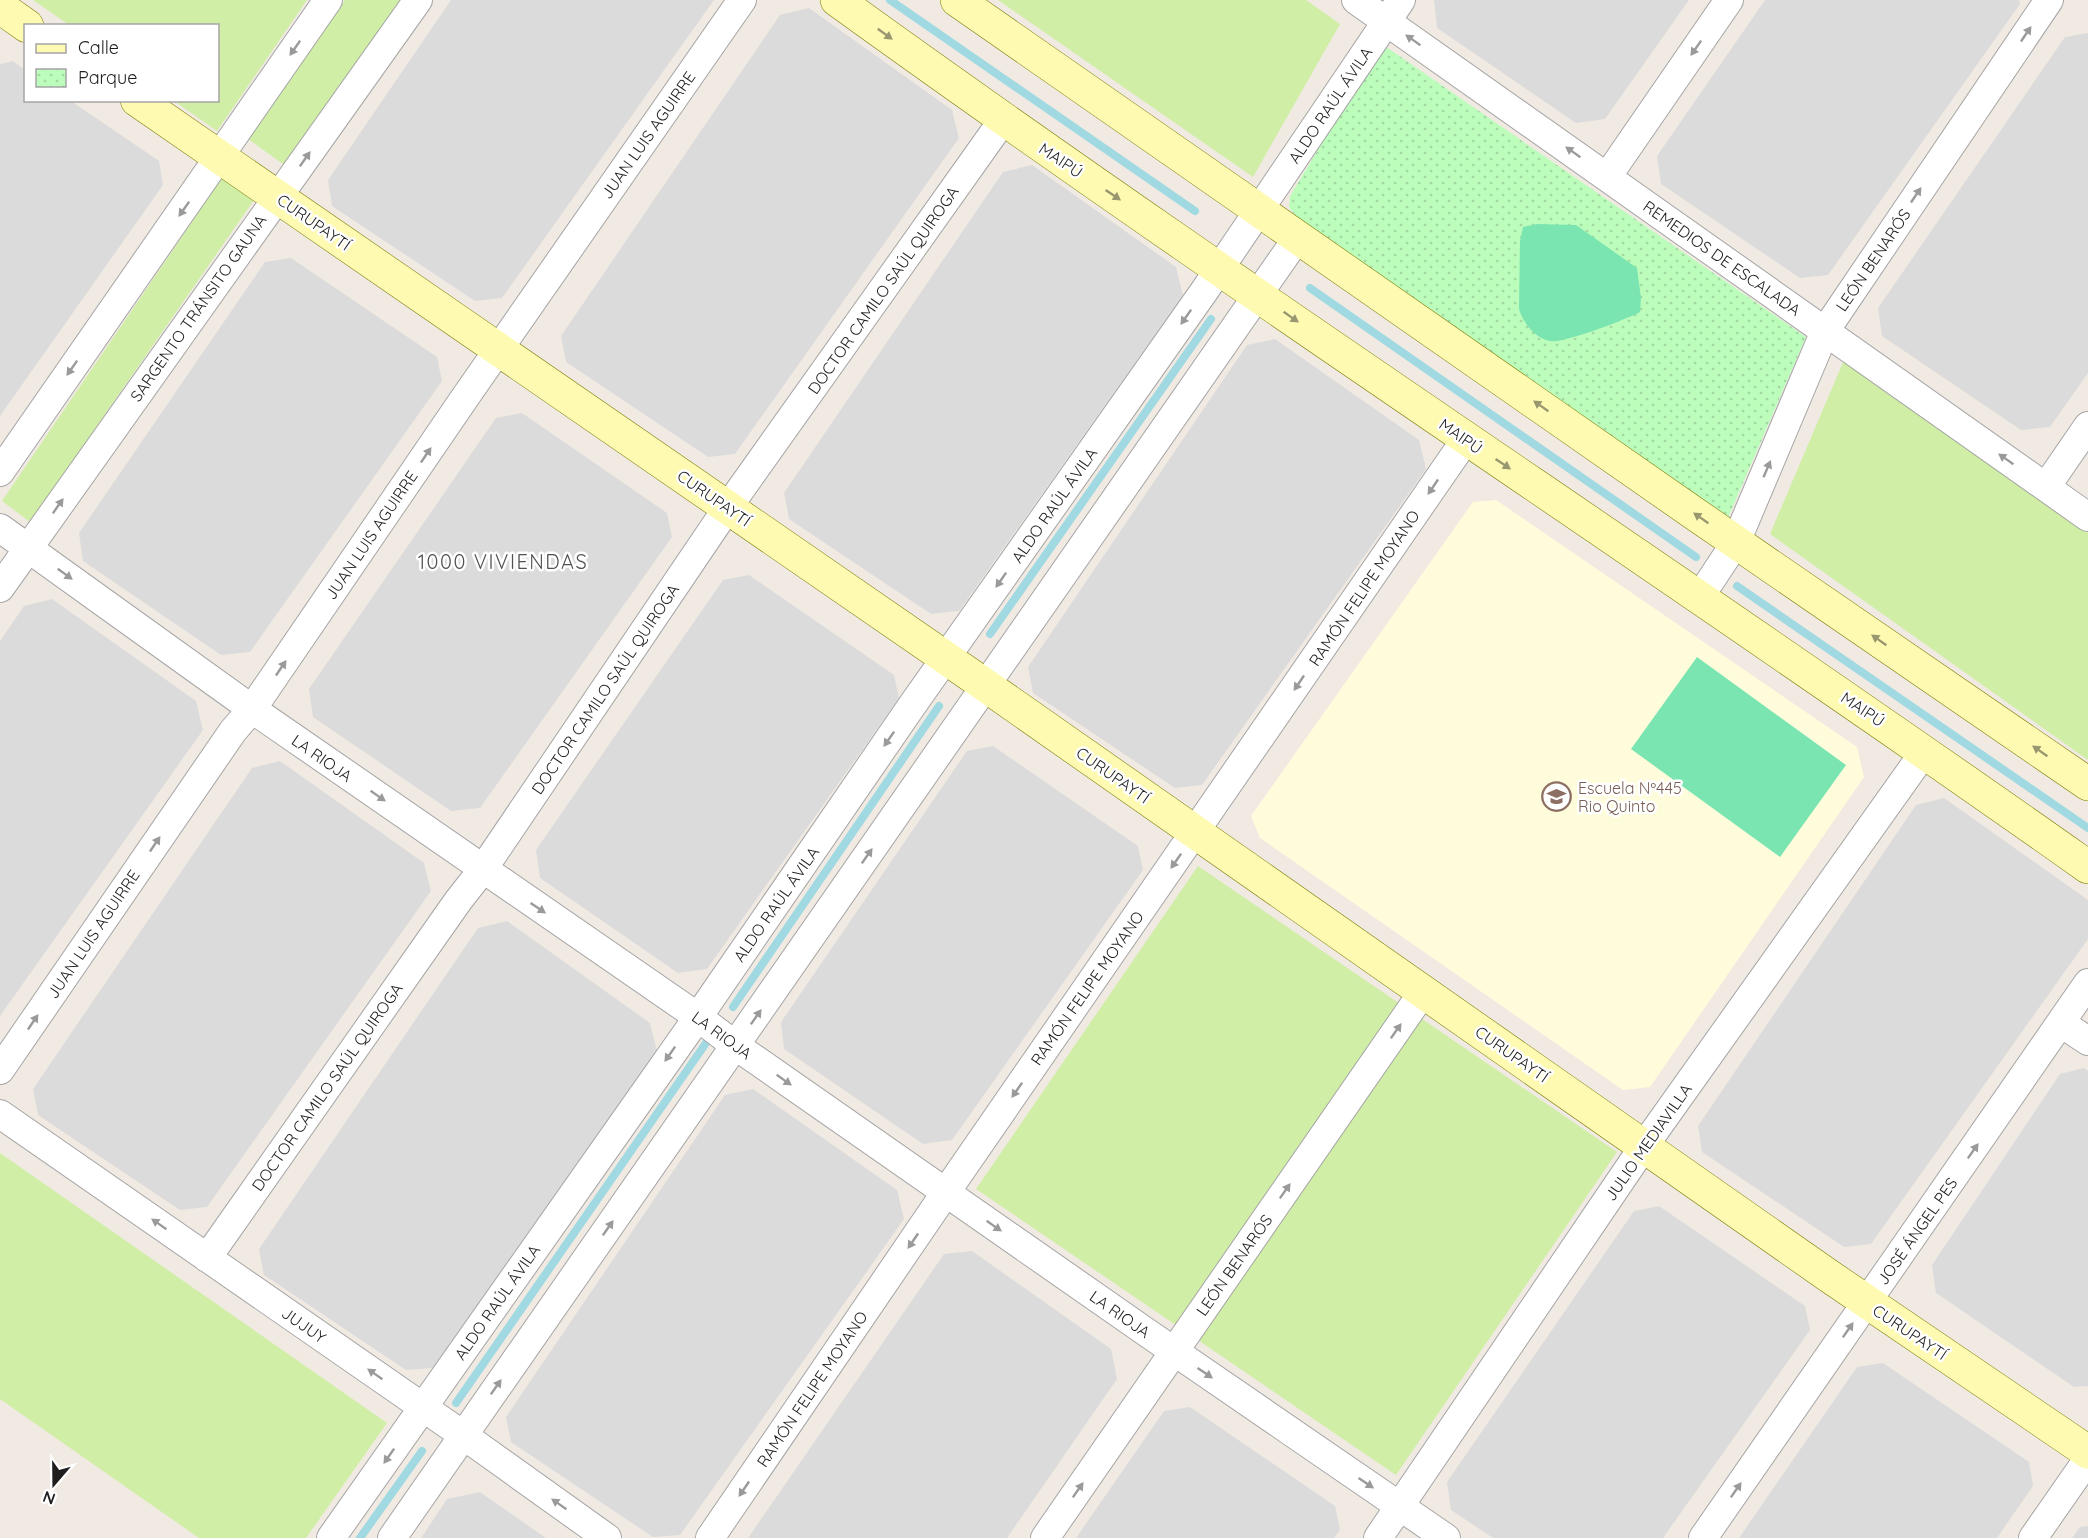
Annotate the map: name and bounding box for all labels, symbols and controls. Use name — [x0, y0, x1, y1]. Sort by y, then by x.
legend — [24, 24, 219, 102]
one-way arrow — [2020, 26, 2031, 42]
one-way arrow — [876, 28, 892, 40]
one-way arrow — [1406, 34, 1422, 46]
text: Calle — [78, 36, 119, 59]
one-way arrow — [290, 40, 301, 56]
one-way arrow — [1691, 40, 1702, 56]
street label: ALDO RAÚL ÁVILA — [1284, 43, 1376, 167]
text: Parque — [78, 66, 137, 89]
street label: JUAN LUIS AGUIRRE — [596, 67, 700, 203]
street label: MAIPÚ — [1035, 138, 1087, 182]
one-way arrow — [1565, 146, 1581, 158]
one-way arrow — [299, 151, 311, 167]
street label: DOCTOR CAMILO SAÚL QUIROGA — [803, 182, 963, 398]
one-way arrow — [1911, 187, 1922, 204]
street label: CURUPAYTÍ — [273, 189, 355, 255]
one-way arrow — [1104, 189, 1120, 201]
street label: REMEDIOS DE ESCALADA — [1639, 196, 1805, 320]
one-way arrow — [178, 200, 190, 216]
street label: LEÓN BENARÓS — [1831, 205, 1915, 315]
street label: SARGENTO TRÁNSITO GAUNA — [126, 211, 270, 405]
one-way arrow — [1180, 309, 1192, 325]
one-way arrow — [1283, 311, 1299, 322]
one-way arrow — [66, 360, 78, 376]
one-way arrow — [1534, 400, 1550, 412]
street label: MAIPÚ — [1435, 414, 1487, 458]
street label: ALDO RAÚL ÁVILA — [1007, 444, 1101, 566]
one-way arrow — [420, 447, 432, 463]
one-way arrow — [1998, 453, 2014, 465]
one-way arrow — [1495, 458, 1511, 469]
one-way arrow — [1762, 459, 1772, 477]
street label: CURUPAYTÍ — [673, 465, 755, 531]
street label: JUAN LUIS AGUIRRE — [320, 467, 422, 603]
one-way arrow — [1427, 479, 1439, 495]
one-way arrow — [52, 498, 64, 514]
street label: RAMÓN FELIPE MOYANO — [1304, 506, 1424, 670]
one-way arrow — [1694, 512, 1710, 524]
district label: 1000 VIVIENDAS — [418, 549, 588, 574]
one-way arrow — [56, 568, 72, 580]
one-way arrow — [995, 571, 1007, 587]
street label: DOCTOR CAMILO SAÚL QUIROGA — [527, 580, 683, 798]
one-way arrow — [1872, 634, 1888, 646]
one-way arrow — [275, 660, 286, 676]
one-way arrow — [1293, 674, 1305, 690]
street label: MAIPÚ — [1837, 687, 1889, 731]
street label: LA RIOJA — [288, 730, 356, 786]
one-way arrow — [883, 731, 895, 747]
street label: CURUPAYTÍ — [1072, 742, 1154, 808]
one-way arrow — [2032, 745, 2048, 757]
place label: Escuela Nº445 Rio Quinto — [1578, 778, 1682, 816]
school or university icon: Escuela Nº445 Rio Quinto — [1541, 781, 1573, 813]
one-way arrow — [369, 790, 385, 802]
one-way arrow — [149, 836, 161, 852]
street label: ALDO RAÚL ÁVILA — [729, 843, 823, 965]
one-way arrow — [861, 849, 873, 865]
one-way arrow — [1170, 852, 1182, 868]
street label: JUAN LUIS AGUIRRE — [42, 866, 144, 1002]
one-way arrow — [530, 902, 546, 913]
street label: RAMÓN FELIPE MOYANO — [1026, 907, 1148, 1069]
street label: DOCTOR CAMILO SAÚL QUIROGA — [247, 979, 407, 1195]
street label: LA RIOJA — [688, 1007, 756, 1063]
one-way arrow — [750, 1009, 762, 1025]
one-way arrow — [27, 1014, 39, 1030]
street label: CURUPAYTÍ — [1471, 1021, 1553, 1087]
one-way arrow — [1390, 1024, 1402, 1040]
one-way arrow — [664, 1046, 676, 1062]
one-way arrow — [776, 1074, 792, 1085]
street label: JULIO MEDIAVILLA — [1600, 1080, 1696, 1204]
one-way arrow — [1011, 1081, 1023, 1097]
one-way arrow — [1967, 1143, 1979, 1159]
street label: JOSÉ ÁNGEL PES — [1873, 1173, 1961, 1289]
one-way arrow — [1279, 1184, 1291, 1200]
street label: LEÓN BENARÓS — [1192, 1210, 1276, 1320]
one-way arrow — [152, 1218, 168, 1230]
one-way arrow — [602, 1220, 614, 1236]
one-way arrow — [985, 1220, 1001, 1232]
one-way arrow — [907, 1232, 919, 1248]
street label: ALDO RAÚL ÁVILA — [450, 1241, 544, 1363]
street label: LA RIOJA — [1086, 1286, 1154, 1342]
street label: CURUPAYTÍ — [1869, 1300, 1952, 1365]
street label: JUJUY — [278, 1303, 330, 1347]
street label: RAMÓN FELIPE MOYANO — [752, 1307, 872, 1471]
one-way arrow — [1842, 1323, 1854, 1339]
one-way arrow — [1197, 1367, 1213, 1379]
one-way arrow — [367, 1368, 383, 1380]
one-way arrow — [490, 1380, 502, 1396]
one-way arrow — [383, 1447, 395, 1463]
north arrow — [24, 1454, 84, 1514]
one-way arrow — [1358, 1478, 1374, 1489]
one-way arrow — [738, 1480, 750, 1496]
one-way arrow — [1072, 1482, 1083, 1498]
one-way arrow — [1730, 1482, 1741, 1498]
text: N — [40, 1487, 58, 1510]
one-way arrow — [552, 1498, 568, 1510]

